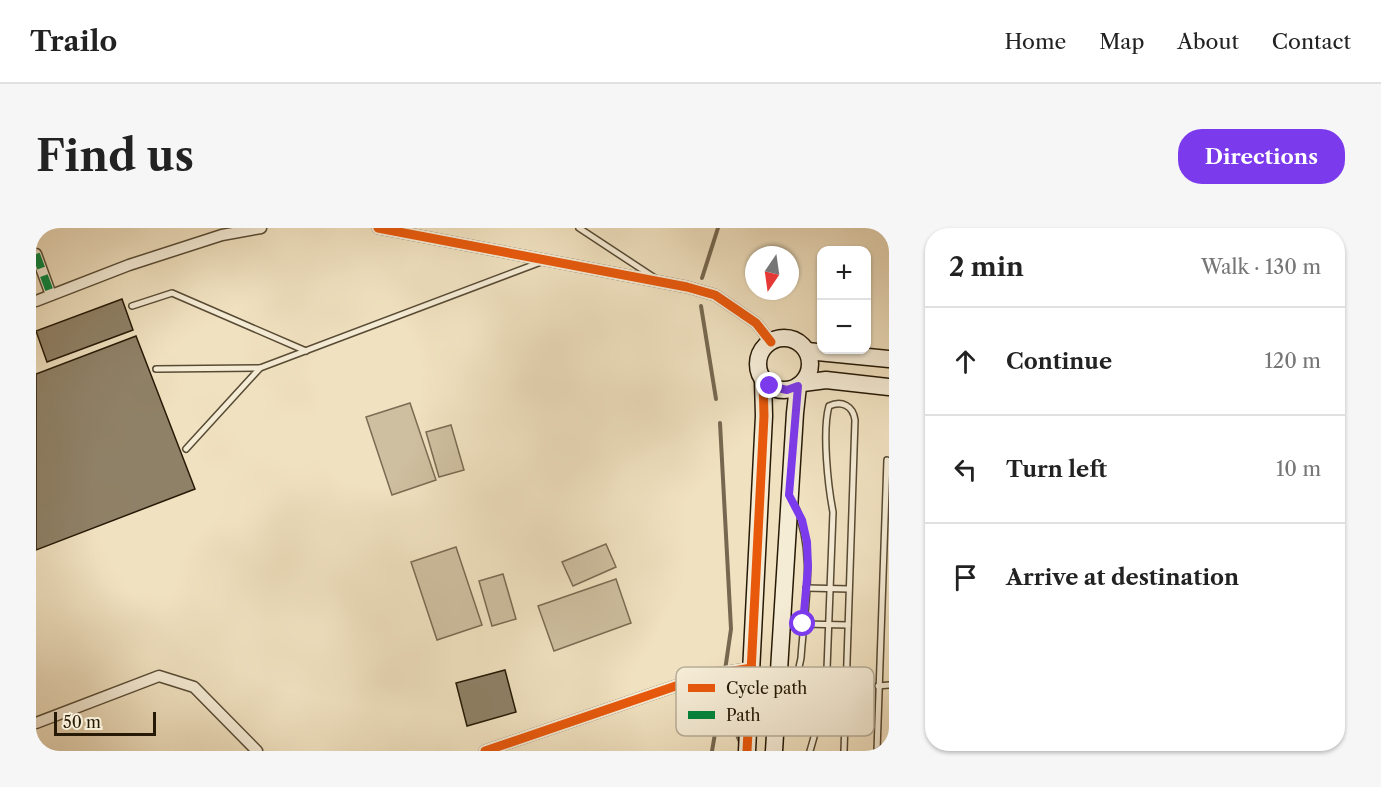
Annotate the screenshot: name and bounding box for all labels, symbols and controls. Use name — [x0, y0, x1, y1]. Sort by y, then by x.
text: Trailo — [30, 24, 117, 58]
text: Home — [1005, 29, 1066, 54]
text: Map — [1099, 29, 1144, 54]
text: About — [1177, 29, 1239, 54]
text: Contact — [1272, 29, 1351, 54]
button: Directions — [1178, 129, 1345, 184]
text: Find us — [36, 130, 194, 182]
north arrow — [745, 246, 799, 300]
map controls — [817, 246, 871, 354]
button: + — [817, 246, 871, 300]
text: 2 min — [949, 251, 1024, 283]
text: Walk · 130 m — [1201, 255, 1321, 279]
button: − — [817, 300, 871, 354]
icon: ahead — [949, 345, 982, 378]
text: Continue — [1006, 348, 1112, 375]
text: 120 m — [1264, 349, 1321, 373]
route end — [756, 372, 782, 398]
icon: left — [949, 453, 982, 486]
text: Turn left — [1006, 456, 1107, 483]
text: 10 m — [1276, 457, 1321, 481]
icon: arrive — [949, 561, 982, 594]
text: Arrive at destination — [1006, 564, 1239, 591]
route start — [789, 610, 815, 636]
legend — [676, 667, 874, 736]
text: Cycle path — [726, 678, 807, 698]
text: Path — [726, 705, 760, 725]
scale bar — [54, 709, 156, 736]
text: 50 m — [63, 712, 101, 732]

